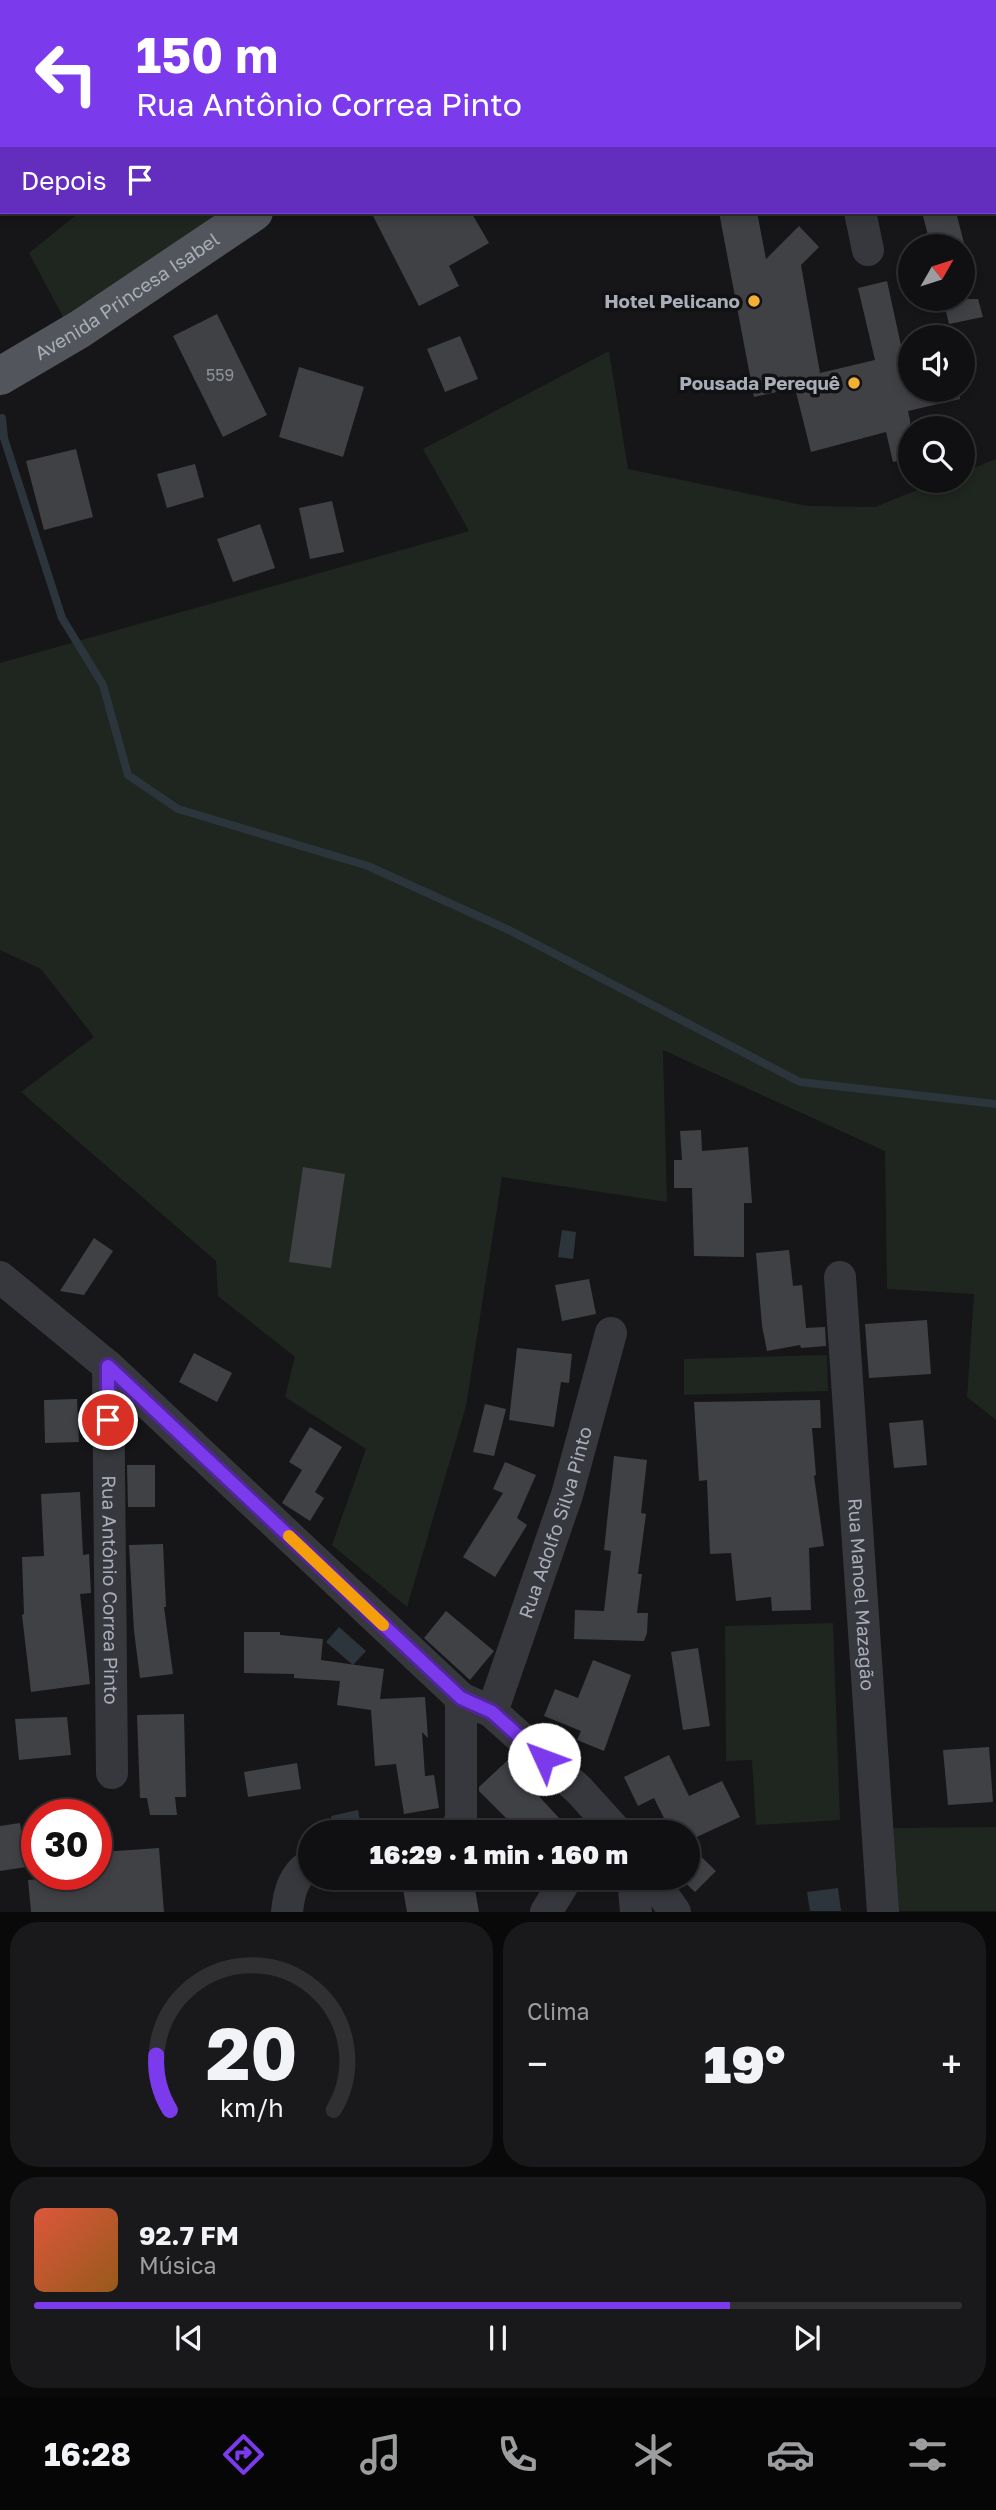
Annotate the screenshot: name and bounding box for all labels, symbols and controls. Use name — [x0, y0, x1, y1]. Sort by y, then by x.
text: 150 m — [136, 25, 278, 84]
icon: left — [21, 28, 112, 119]
text: Rua Antônio Correa Pinto — [136, 85, 522, 123]
icon: arrive — [121, 161, 159, 199]
text: Depois — [21, 165, 107, 196]
street label: Avenida Princesa Isabel — [30, 227, 223, 364]
north arrow — [898, 234, 975, 312]
map controls — [898, 234, 975, 493]
place label: Hotel Pelicano — [604, 289, 740, 312]
marker: Hotel Pelicano — [746, 293, 762, 309]
button: sound — [898, 325, 975, 402]
house number: 559 — [206, 365, 234, 385]
place label: Pousada Perequê — [679, 371, 840, 394]
marker: Pousada Perequê — [846, 375, 862, 391]
button: search — [898, 416, 975, 493]
pin — [78, 1390, 138, 1450]
icon: arrive — [89, 1401, 127, 1439]
street label: Rua Adolfo Silva Pinto — [513, 1424, 596, 1621]
street label: Rua Antônio Correa Pinto — [98, 1475, 123, 1705]
street label: Rua Manoel Mazagão — [844, 1497, 880, 1691]
position arrow — [507, 1722, 581, 1796]
speed limit sign: 30 — [21, 1799, 112, 1890]
text: 16:29 · 1 min · 160 m — [370, 1839, 628, 1870]
text: Clima — [527, 1997, 590, 2025]
text: 20 — [206, 2010, 297, 2097]
text: 19° — [704, 2032, 785, 2094]
text: − — [527, 2041, 548, 2086]
text: + — [941, 2041, 962, 2086]
text: km/h — [220, 2092, 283, 2123]
text: 92.7 FM — [139, 2220, 239, 2251]
text: Música — [139, 2251, 217, 2279]
icon: previous — [170, 2319, 208, 2357]
icon: pause — [479, 2319, 517, 2357]
icon: next — [788, 2319, 826, 2357]
icon: directions — [219, 2430, 268, 2479]
icon: music — [356, 2430, 405, 2479]
icon: phone — [493, 2430, 542, 2479]
icon: climate — [629, 2430, 678, 2479]
icon: car — [766, 2430, 815, 2479]
icon: filters — [903, 2430, 952, 2479]
text: 16:28 — [44, 2435, 131, 2473]

